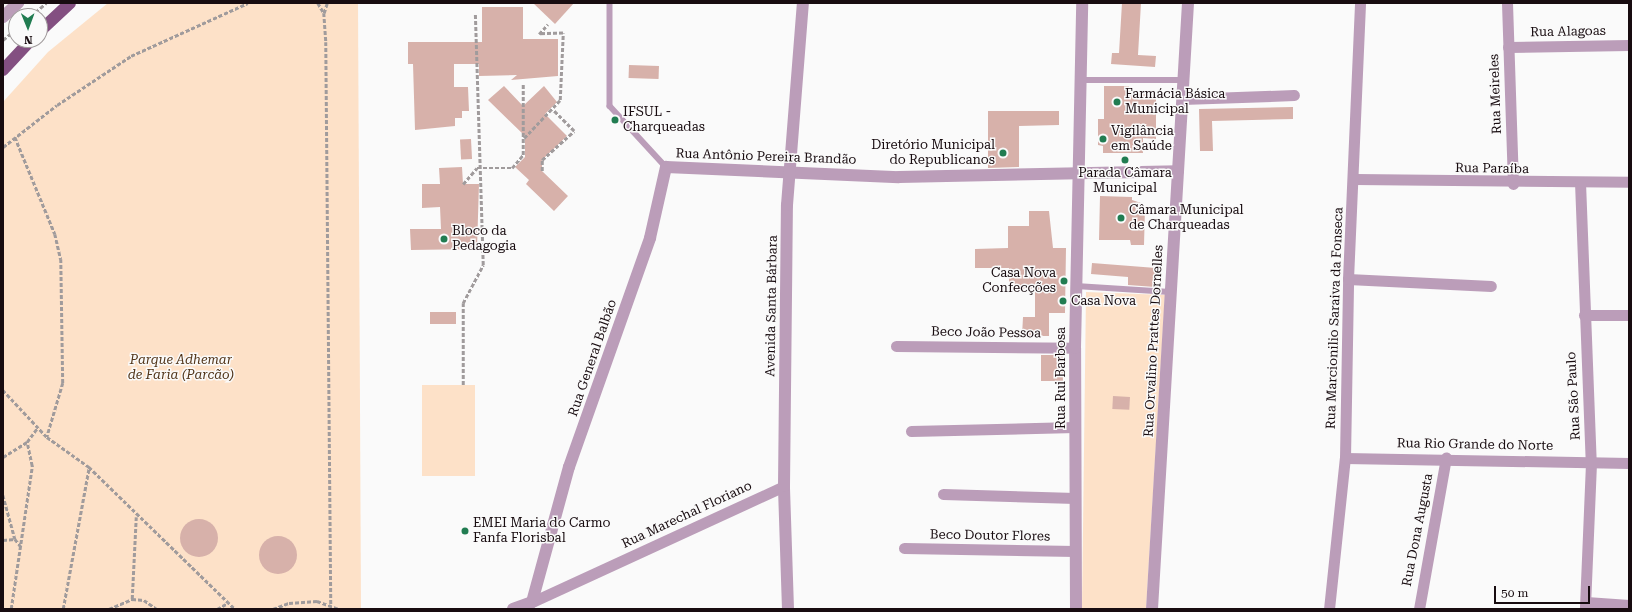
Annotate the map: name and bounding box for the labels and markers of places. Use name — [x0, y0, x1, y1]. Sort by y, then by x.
place label: Farmácia Básica Municipal — [1125, 87, 1225, 118]
marker: Farmácia Básica Municipal — [1112, 97, 1122, 107]
place label: IFSUL - Charqueadas — [623, 105, 705, 136]
marker: IFSUL - Charqueadas — [610, 115, 620, 125]
place label: Vigilância em Saúde — [1111, 124, 1174, 155]
marker: Vigilância em Saúde — [1098, 134, 1108, 144]
place label: Diretório Municipal do Republicanos — [871, 138, 995, 169]
marker: Diretório Municipal do Republicanos — [998, 148, 1008, 158]
marker: Parada Câmara Municipal — [1120, 155, 1130, 165]
place label: Parada Câmara Municipal — [1078, 166, 1172, 197]
place label: Câmara Municipal de Charqueadas — [1129, 203, 1244, 234]
marker: Câmara Municipal de Charqueadas — [1116, 213, 1126, 223]
place label: Bloco da Pedagogia — [452, 224, 516, 255]
marker: Bloco da Pedagogia — [439, 234, 449, 244]
place label: Casa Nova Confecções — [982, 266, 1056, 297]
marker: Casa Nova Confecções — [1059, 276, 1069, 286]
place label: Casa Nova — [1071, 293, 1136, 309]
marker: Casa Nova — [1058, 296, 1068, 306]
place label: EMEI Maria do Carmo Fanfa Florisbal — [473, 516, 611, 547]
marker: EMEI Maria do Carmo Fanfa Florisbal — [460, 526, 470, 536]

